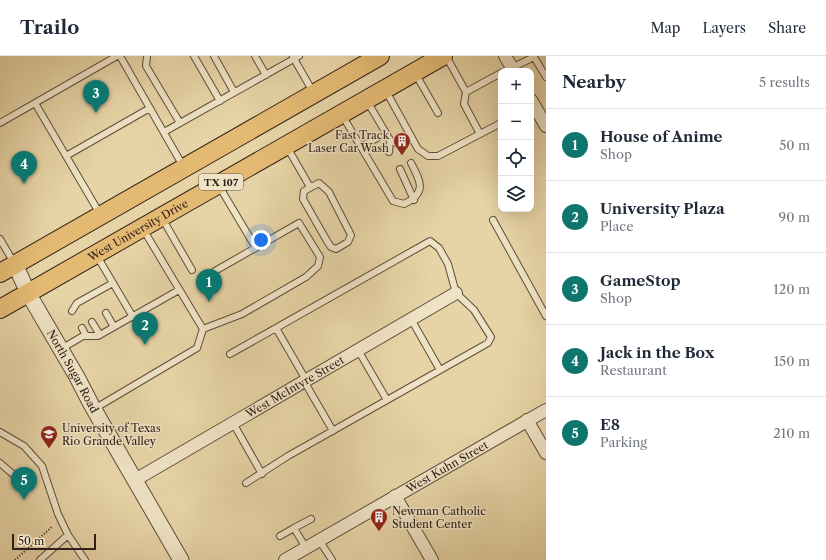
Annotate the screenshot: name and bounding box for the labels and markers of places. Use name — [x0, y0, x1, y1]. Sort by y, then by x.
pin: 3 — [83, 80, 109, 113]
place label: Fast Track Laser Car Wash — [308, 128, 390, 155]
building icon: Fast Track Laser Car Wash — [392, 131, 412, 156]
pin: 4 — [11, 151, 37, 184]
pin: 1 — [196, 269, 222, 302]
pin: 2 — [132, 312, 158, 345]
place label: University of Texas Rio Grande Valley — [62, 421, 161, 448]
school or university icon: University of Texas Rio Grande Valley — [39, 424, 59, 449]
pin: 5 — [11, 467, 37, 500]
place label: Newman Catholic Student Center — [392, 504, 486, 531]
building icon: Newman Catholic Student Center — [369, 507, 389, 532]

